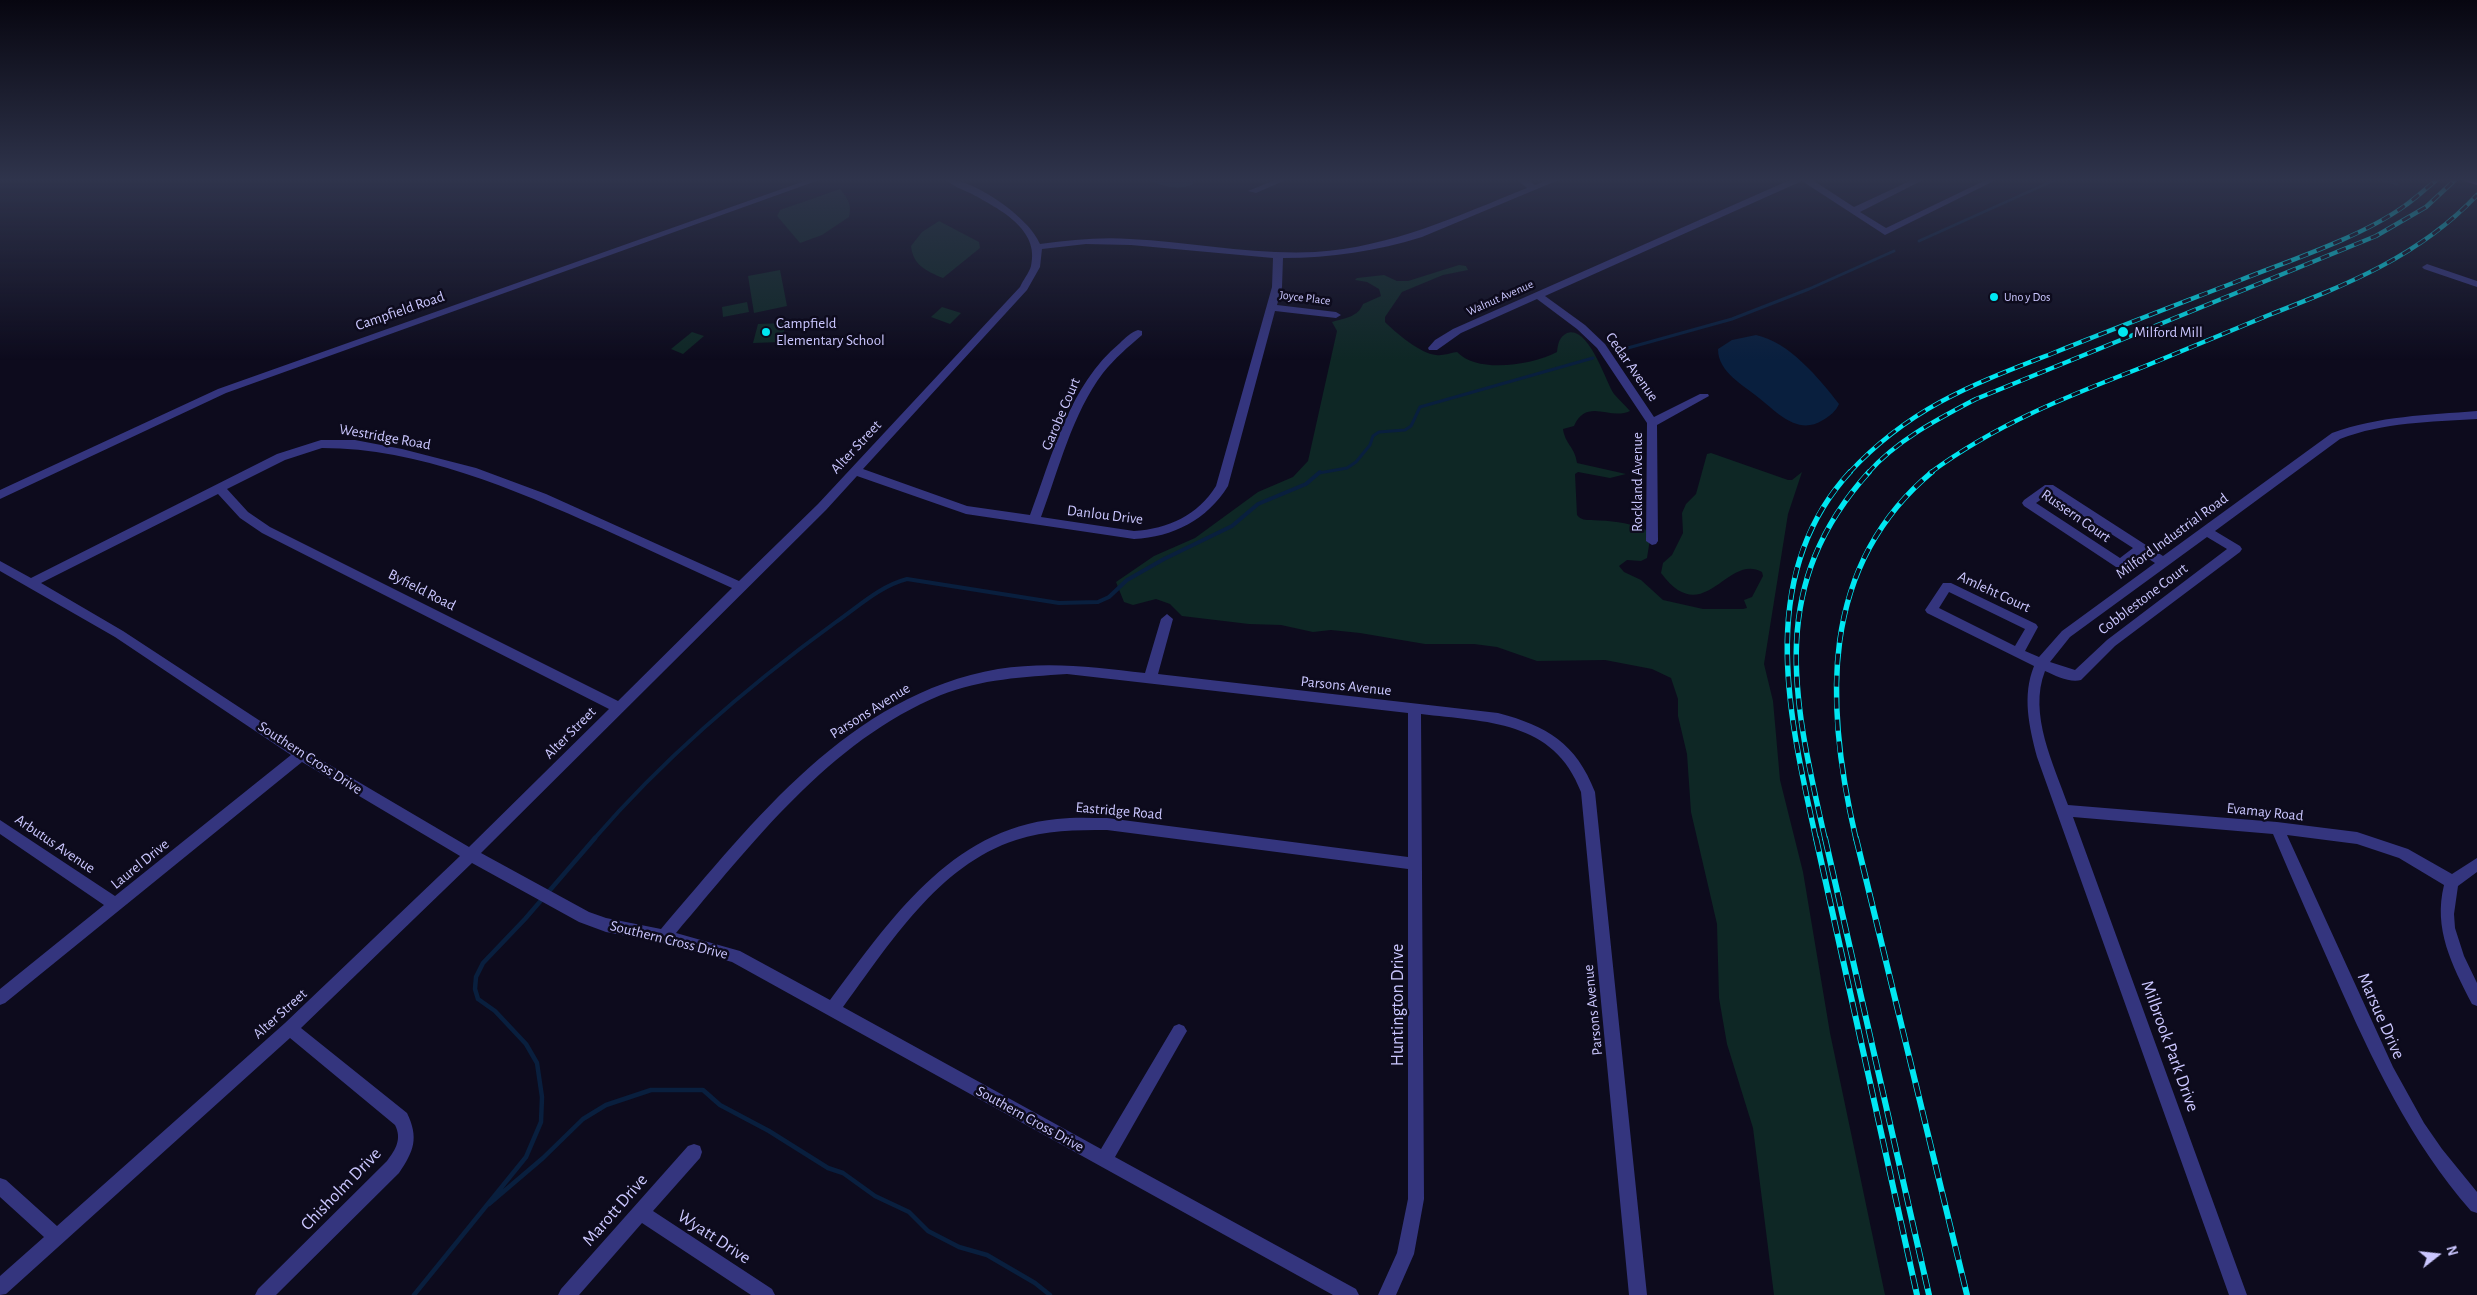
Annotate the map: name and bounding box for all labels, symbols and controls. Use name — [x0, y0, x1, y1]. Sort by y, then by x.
street label: Walnut Avenue — [1464, 277, 1536, 319]
street label: Campfield Road — [353, 287, 447, 335]
street label: Joyce Place — [1279, 288, 1331, 308]
place label: Uno y Dos — [2004, 290, 2051, 304]
marker: Uno y Dos — [1988, 291, 2000, 303]
place label: Campfield Elementary School — [776, 314, 885, 349]
place label: Milford Mill — [2134, 323, 2203, 341]
marker: Milford Mill — [2116, 325, 2130, 339]
marker: Campfield Elementary School — [760, 326, 772, 338]
street label: Cedar Avenue — [1602, 329, 1662, 405]
street label: Garobe Court — [1038, 375, 1084, 453]
street label: Alter Street — [827, 417, 885, 477]
street label: Westridge Road — [338, 420, 432, 454]
street label: Rockland Avenue — [1628, 432, 1646, 532]
street label: Russern Court — [2038, 485, 2114, 547]
street label: Milford Industrial Road — [2112, 489, 2232, 583]
street label: Danlou Drive — [1066, 501, 1144, 529]
street label: Cobblestone Court — [2095, 560, 2191, 638]
street label: Byfield Road — [385, 565, 459, 615]
street label: Amleht Court — [1955, 567, 2033, 617]
street label: Parsons Avenue — [1300, 672, 1392, 700]
street label: Parsons Avenue — [827, 679, 913, 743]
street label: Alter Street — [540, 703, 600, 763]
street label: Southern Cross Drive — [254, 718, 366, 798]
street label: Eastridge Road — [1075, 798, 1163, 824]
street label: Evamay Road — [2226, 799, 2304, 825]
street label: Arbutus Avenue — [11, 811, 99, 877]
street label: Laurel Drive — [107, 835, 173, 893]
street label: Southern Cross Drive — [608, 917, 730, 963]
street label: Huntington Drive — [1387, 944, 1409, 1066]
street label: Parsons Avenue — [1579, 964, 1607, 1056]
street label: Marsue Drive — [2352, 969, 2410, 1063]
street label: Milbrook Park Drive — [2136, 977, 2204, 1115]
street label: Alter Street — [249, 985, 311, 1043]
street label: Southern Cross Drive — [973, 1082, 1087, 1156]
street label: Chisholm Drive — [296, 1143, 386, 1235]
street label: Marott Drive — [578, 1169, 652, 1251]
street label: Wyatt Drive — [673, 1205, 755, 1269]
north arrow — [2412, 1230, 2462, 1280]
text: N — [2443, 1244, 2459, 1257]

